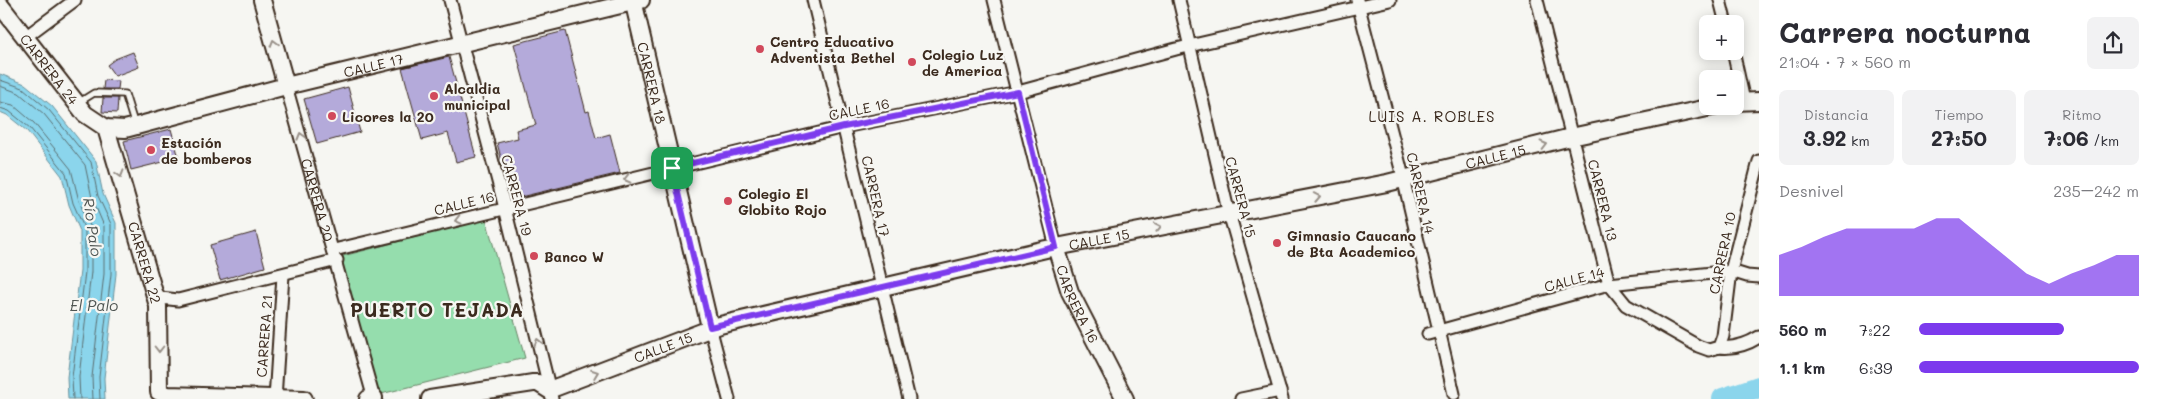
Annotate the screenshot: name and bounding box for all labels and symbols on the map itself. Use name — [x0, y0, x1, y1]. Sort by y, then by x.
street label: CARRERA 24 — [16, 30, 84, 109]
place label: Centro Educativo Adventista Bethel — [770, 32, 895, 67]
one-way arrow — [269, 39, 280, 48]
street label: CARRERA 18 — [634, 40, 671, 126]
marker: Centro Educativo Adventista Bethel — [754, 43, 766, 55]
place label: Colegio Luz de America — [922, 45, 1004, 80]
street label: CALLE 17 — [341, 48, 405, 81]
marker: Colegio Luz de America — [906, 56, 918, 68]
place label: Alcaldia municipal — [444, 79, 510, 114]
marker: Alcaldia municipal — [428, 90, 440, 102]
street label: CALLE 16 — [827, 93, 891, 125]
district label: LUIS A. ROBLES — [1368, 106, 1496, 126]
place label: Licores la 20 — [342, 107, 434, 126]
marker: Licores la 20 — [326, 110, 338, 122]
place label: Estación de bomberos — [161, 133, 252, 168]
one-way arrow — [296, 133, 306, 141]
street label: CALLE 15 — [1463, 139, 1527, 173]
one-way arrow — [1539, 140, 1548, 151]
marker: Estación de bomberos — [145, 144, 157, 156]
pin — [651, 147, 693, 189]
street label: CARRERA 14 — [1402, 150, 1440, 236]
street label: CARRERA 19 — [497, 152, 537, 238]
street label: CARRERA 17 — [857, 154, 895, 239]
street label: CARRERA 15 — [1221, 154, 1261, 240]
street label: CARRERA 20 — [297, 156, 339, 244]
street label: CARRERA 13 — [1584, 157, 1622, 243]
one-way arrow — [114, 170, 125, 179]
one-way arrow — [622, 173, 631, 184]
place label: Colegio El Globito Rojo — [738, 184, 827, 219]
street label: CALLE 16 — [432, 186, 496, 220]
one-way arrow — [1313, 192, 1322, 202]
marker: Colegio El Globito Rojo — [722, 195, 734, 207]
water label: Río Palo — [79, 196, 107, 258]
street label: CARRERA 10 — [1704, 210, 1740, 296]
one-way arrow — [453, 214, 462, 225]
street label: CARRERA 22 — [124, 219, 166, 306]
one-way arrow — [1153, 222, 1162, 233]
street label: CALLE 15 — [1067, 224, 1131, 254]
place label: Gimnasio Caucano de Bta Academico — [1287, 226, 1417, 261]
marker: Gimnasio Caucano de Bta Academico — [1271, 237, 1283, 249]
place label: Banco W — [544, 247, 604, 266]
marker: Banco W — [528, 250, 540, 262]
street label: CALLE 14 — [1542, 262, 1607, 296]
street label: CARRERA 16 — [1053, 263, 1104, 346]
street label: CARRERA 21 — [252, 294, 276, 378]
water label: El Palo — [70, 295, 118, 315]
district label: PUERTO TEJADA — [350, 297, 524, 322]
street label: CALLE 15 — [631, 327, 695, 367]
one-way arrow — [534, 339, 544, 347]
one-way arrow — [154, 346, 164, 353]
one-way arrow — [590, 369, 599, 379]

